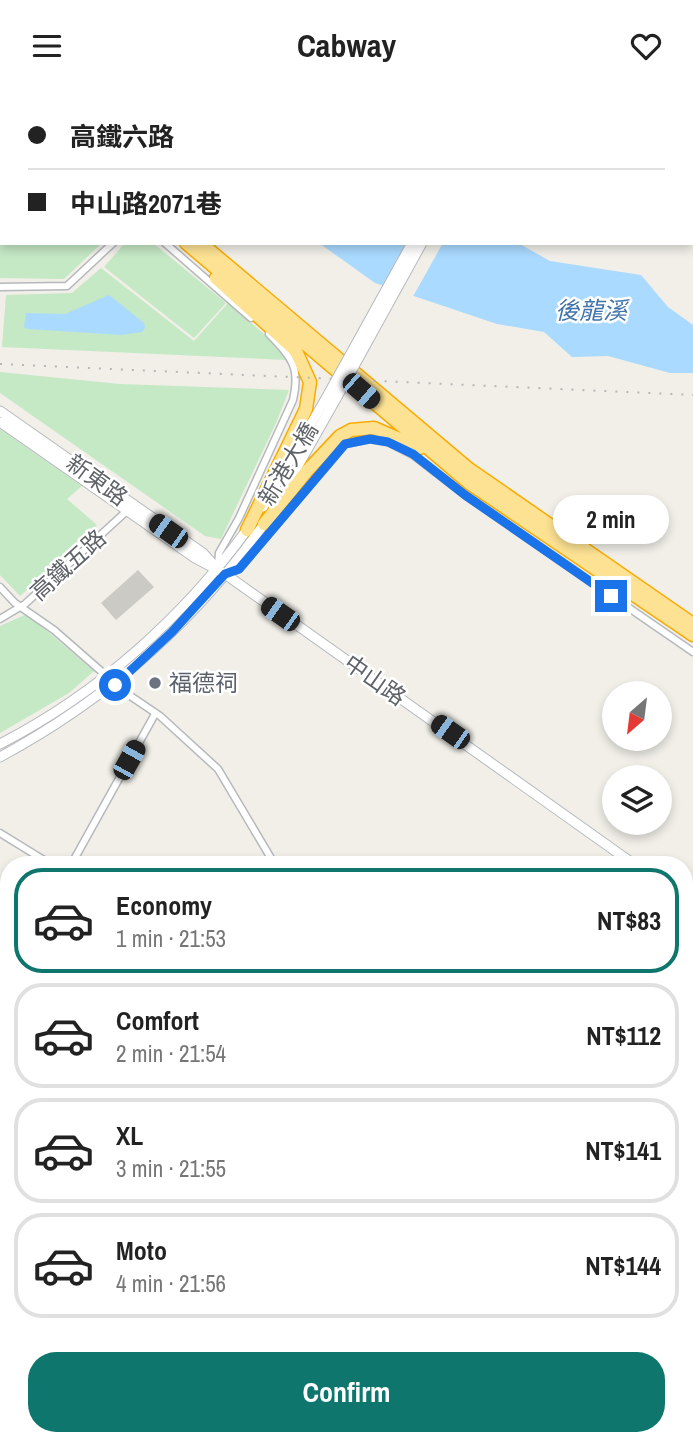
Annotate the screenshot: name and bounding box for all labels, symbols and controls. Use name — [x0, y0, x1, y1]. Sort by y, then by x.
text: Cabway — [297, 24, 396, 67]
icon: menu — [28, 27, 66, 65]
icon: heart — [627, 27, 665, 65]
text: 高鐵六路 — [70, 119, 174, 154]
text: 中山路2071巷 — [70, 186, 221, 221]
water label: 後龍溪 — [555, 294, 630, 326]
car — [339, 369, 384, 413]
street label: 新港大橋 — [251, 416, 325, 511]
street label: 新東路 — [60, 447, 134, 512]
callout: 2 min — [553, 495, 669, 543]
text: 2 min — [586, 504, 636, 535]
car — [145, 510, 192, 552]
street label: 高鐵五路 — [23, 522, 112, 607]
route end — [595, 580, 627, 612]
car — [257, 593, 304, 635]
street label: 中山路 — [338, 647, 412, 712]
place label: 福德祠 — [169, 667, 238, 698]
route start — [99, 669, 131, 701]
marker: 福德祠 — [147, 675, 163, 691]
north arrow — [602, 681, 672, 751]
map controls — [602, 681, 672, 835]
car — [427, 711, 474, 753]
car — [110, 737, 149, 783]
button: layers — [602, 765, 672, 835]
text: Economy — [116, 888, 212, 923]
icon: car — [32, 889, 95, 952]
text: NT$83 — [597, 903, 661, 938]
text: 1 min · 21:53 — [116, 923, 226, 954]
text: Comfort — [116, 1003, 199, 1038]
icon: car — [32, 1004, 95, 1067]
text: NT$112 — [586, 1018, 661, 1053]
text: 2 min · 21:54 — [116, 1038, 226, 1069]
text: XL — [116, 1118, 143, 1153]
icon: car — [32, 1119, 95, 1182]
text: NT$141 — [585, 1133, 661, 1168]
text: 3 min · 21:55 — [116, 1153, 226, 1184]
text: Moto — [116, 1233, 167, 1268]
icon: car — [32, 1234, 95, 1297]
text: NT$144 — [585, 1248, 661, 1283]
text: 4 min · 21:56 — [116, 1268, 226, 1299]
button: Confirm — [28, 1352, 665, 1432]

